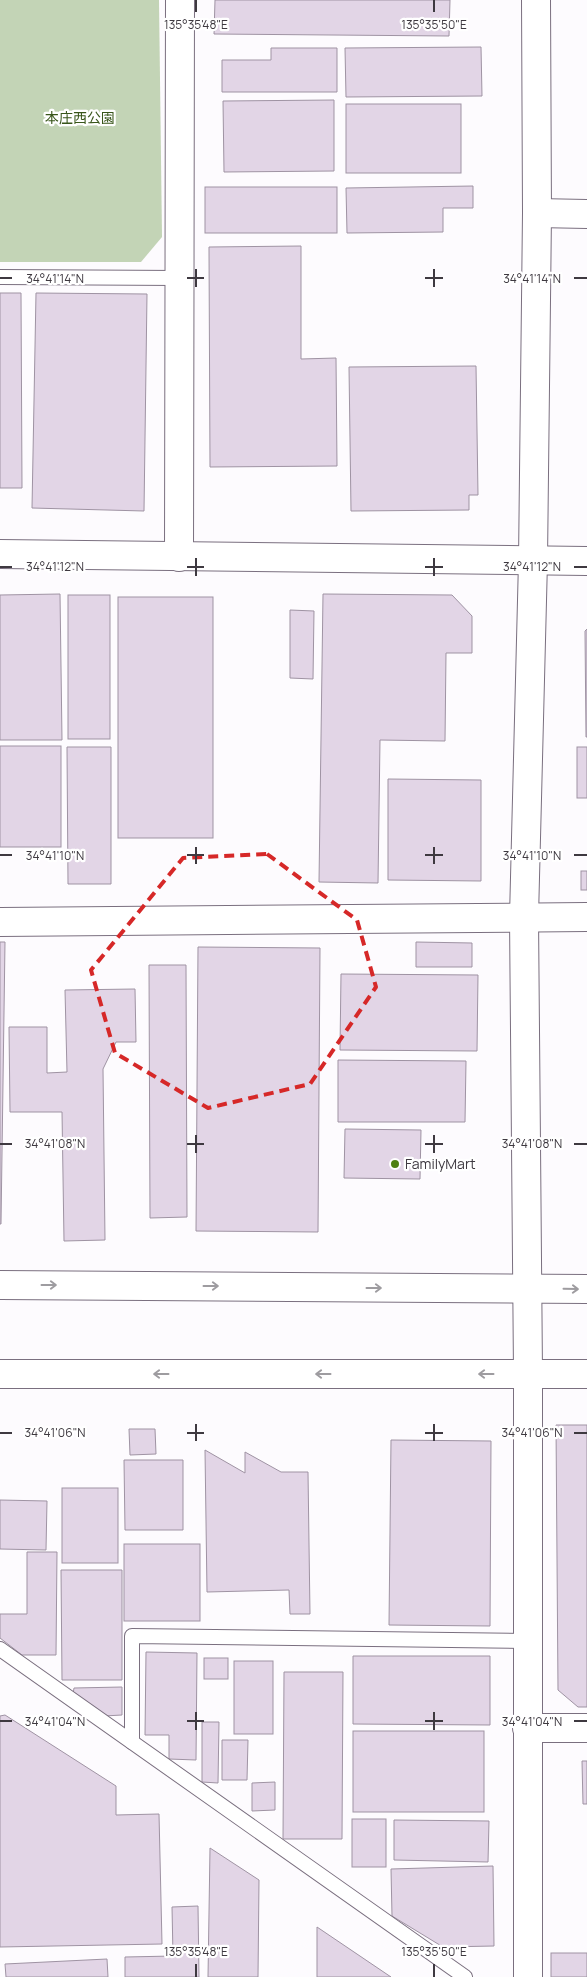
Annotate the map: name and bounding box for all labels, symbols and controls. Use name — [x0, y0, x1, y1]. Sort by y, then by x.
text: 135°35'48"E — [164, 16, 228, 33]
text: 135°35'50"E — [401, 16, 467, 33]
park label: 本庄西公園 — [45, 108, 115, 127]
text: 34°41'14"N — [26, 270, 84, 287]
text: 34°41'14"N — [503, 270, 561, 287]
text: 34°41'12"N — [26, 558, 84, 575]
text: 34°41'12"N — [503, 558, 561, 575]
text: 34°41'10"N — [26, 847, 84, 864]
text: 34°41'10"N — [503, 847, 561, 864]
text: 34°41'08"N — [25, 1135, 85, 1152]
text: 34°41'08"N — [502, 1135, 562, 1152]
place label: FamilyMart — [405, 1154, 476, 1173]
marker: FamilyMart — [389, 1158, 401, 1170]
one-way arrow — [40, 1280, 56, 1290]
one-way arrow — [202, 1281, 219, 1291]
one-way arrow — [365, 1283, 381, 1293]
one-way arrow — [562, 1284, 579, 1294]
one-way arrow — [153, 1369, 170, 1379]
one-way arrow — [316, 1369, 332, 1379]
one-way arrow — [478, 1369, 494, 1379]
text: 34°41'06"N — [24, 1424, 86, 1441]
text: 34°41'06"N — [501, 1424, 563, 1441]
text: 34°41'04"N — [25, 1713, 85, 1730]
text: 34°41'04"N — [502, 1713, 562, 1730]
text: 135°35'48"E — [164, 1943, 228, 1960]
text: 135°35'50"E — [401, 1943, 467, 1960]

